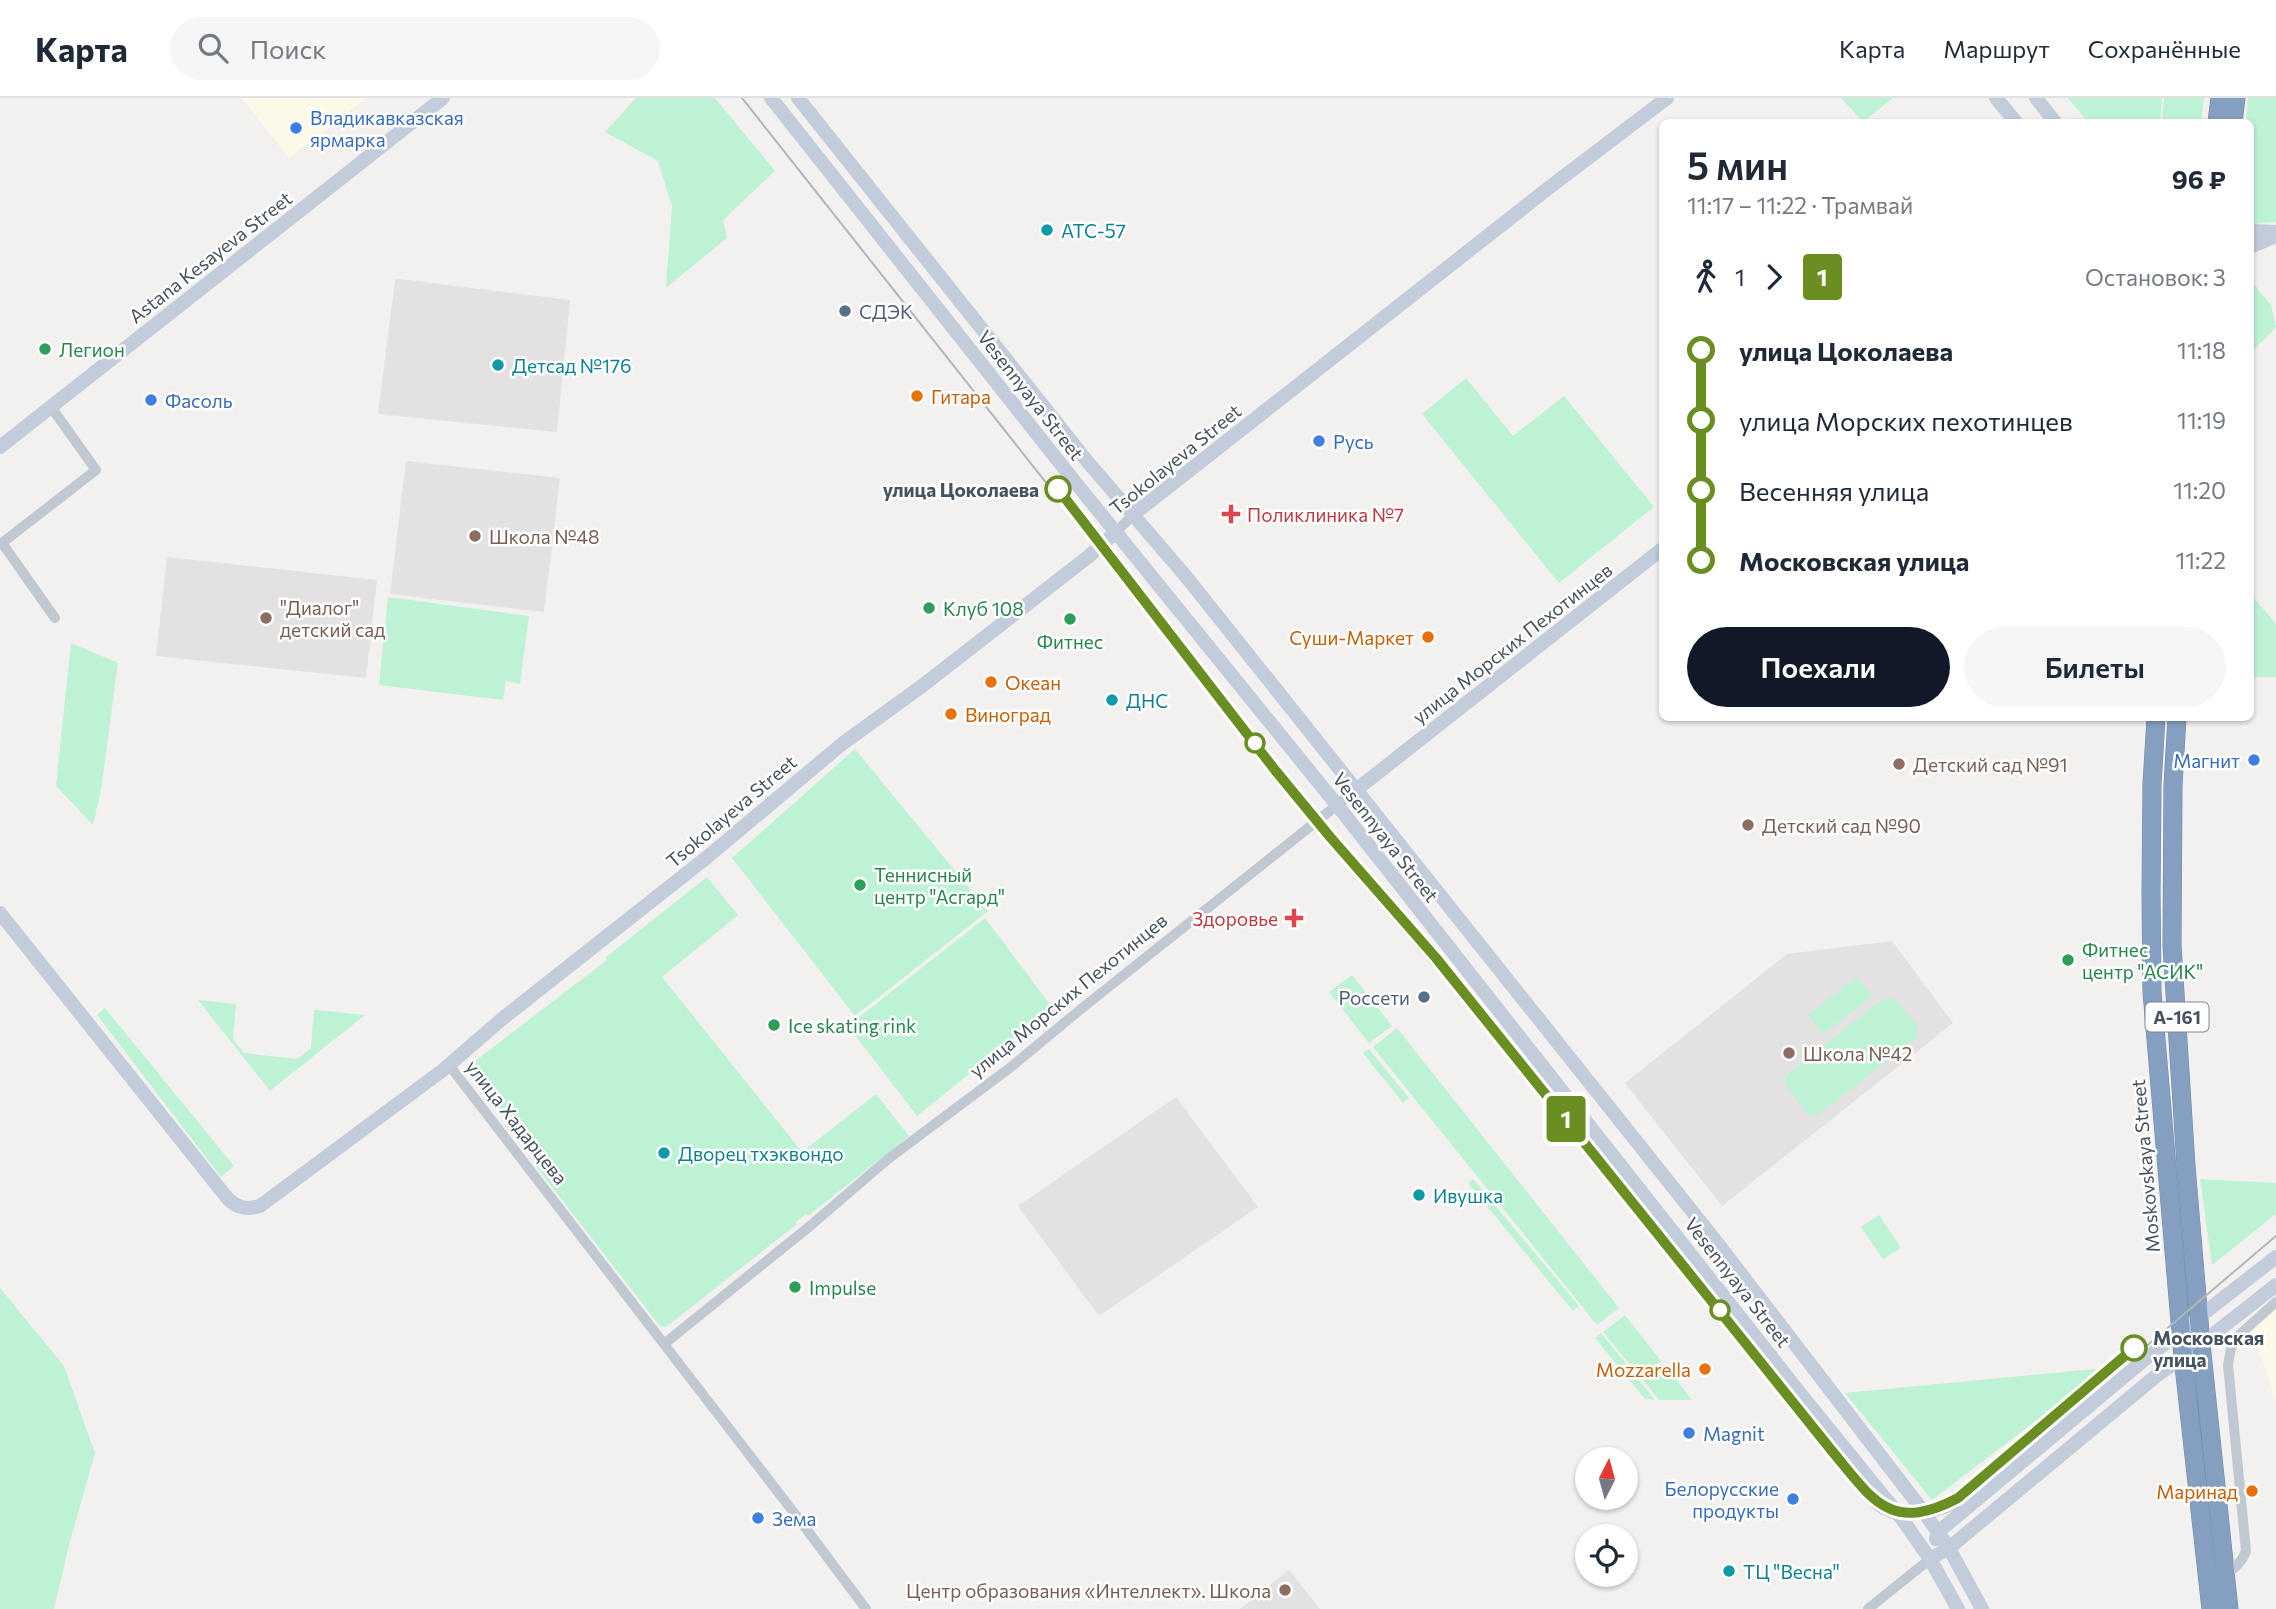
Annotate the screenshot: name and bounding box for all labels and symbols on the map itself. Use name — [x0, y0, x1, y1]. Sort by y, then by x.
place label: Владикавказская ярмарка — [310, 106, 464, 151]
marker: Владикавказская ярмарка — [288, 120, 304, 136]
street label: Astana Kesayeva Street — [124, 186, 296, 328]
place label: АТС-57 — [1061, 219, 1126, 242]
marker: АТС-57 — [1039, 222, 1055, 238]
place label: СДЭК — [859, 300, 913, 323]
marker: СДЭК — [837, 303, 853, 319]
street label: Vesennyaya Street — [973, 326, 1089, 465]
place label: Легион — [59, 338, 125, 361]
marker: Легион — [37, 341, 53, 357]
place label: Детсад №176 — [512, 354, 632, 377]
marker: Детсад №176 — [490, 357, 506, 373]
place label: Гитара — [931, 385, 991, 408]
marker: Гитара — [909, 388, 925, 404]
place label: Фасоль — [165, 389, 233, 412]
marker: Фасоль — [143, 392, 159, 408]
street label: Tsokolayeva Street — [1105, 399, 1246, 519]
place label: Русь — [1333, 430, 1374, 453]
marker: Русь — [1311, 433, 1327, 449]
marker: улица Цоколаева — [1045, 476, 1071, 502]
place label: улица Цоколаева — [883, 478, 1039, 501]
place label: Поликлиника №7 — [1247, 503, 1404, 526]
marker: Поликлиника №7 — [1221, 504, 1241, 524]
place label: Школа №48 — [489, 525, 599, 548]
marker: Школа №48 — [467, 528, 483, 544]
street label: улица Морских Пехотинцев — [1407, 558, 1617, 728]
place label: "Диалог" детский сад — [280, 596, 385, 641]
place label: Клуб 108 — [943, 597, 1024, 620]
marker: Клуб 108 — [921, 600, 937, 616]
marker: "Диалог" детский сад — [258, 610, 274, 626]
marker: Фитнес — [1062, 611, 1078, 627]
place label: Суши-Маркет — [1289, 626, 1414, 649]
marker: Суши-Маркет — [1420, 629, 1436, 645]
place label: Фитнес — [1037, 630, 1103, 653]
place label: Океан — [1005, 671, 1061, 694]
marker: Океан — [983, 674, 999, 690]
place label: ДНС — [1126, 689, 1168, 712]
marker: ДНС — [1104, 692, 1120, 708]
place label: Виноград — [965, 703, 1051, 726]
marker: Виноград — [943, 706, 959, 722]
unlabelled marker — [1245, 733, 1265, 753]
place label: Магнит — [2173, 749, 2240, 772]
street label: Tsokolayeva Street — [661, 750, 801, 872]
marker: Магнит — [2246, 752, 2262, 768]
place label: Детский сад №91 — [1913, 753, 2068, 776]
marker: Детский сад №91 — [1891, 756, 1907, 772]
street label: Vesennyaya Street — [1328, 768, 1444, 907]
place label: Детский сад №90 — [1762, 814, 1921, 837]
marker: Детский сад №90 — [1740, 817, 1756, 833]
place label: Теннисный центр "Асгард" — [874, 863, 1005, 908]
marker: Теннисный центр "Асгард" — [852, 877, 868, 893]
place label: Здоровье — [1192, 907, 1278, 930]
street label: улица Морских Пехотинцев — [965, 908, 1171, 1082]
marker: Здоровье — [1284, 908, 1304, 928]
place label: Фитнес центр "АСИК" — [2082, 938, 2203, 983]
marker: Фитнес центр "АСИК" — [2060, 952, 2076, 968]
place label: Россети — [1338, 986, 1410, 1009]
marker: Россети — [1416, 989, 1432, 1005]
road number: А-161 — [2146, 1002, 2208, 1032]
place label: Ice skating rink — [788, 1014, 916, 1037]
marker: Ice skating rink — [766, 1017, 782, 1033]
place label: Школа №42 — [1803, 1042, 1912, 1065]
marker: Школа №42 — [1781, 1045, 1797, 1061]
street label: улица Хадарцева — [461, 1055, 573, 1189]
street label: Moskovskaya Street — [2126, 1078, 2164, 1254]
line badge: 1 — [1543, 1096, 1589, 1142]
place label: Дворец тхэквондо — [678, 1142, 844, 1165]
marker: Дворец тхэквондо — [656, 1145, 672, 1161]
place label: Ивушка — [1433, 1184, 1503, 1207]
marker: Ивушка — [1411, 1187, 1427, 1203]
street label: Vesennyaya Street — [1680, 1213, 1796, 1352]
place label: Impulse — [809, 1276, 876, 1299]
marker: Impulse — [787, 1279, 803, 1295]
unlabelled marker — [1710, 1300, 1730, 1320]
place label: Московская улица — [2153, 1326, 2264, 1371]
marker: Московская улица — [2121, 1335, 2147, 1361]
place label: Mozzarella — [1596, 1358, 1691, 1381]
marker: Mozzarella — [1697, 1361, 1713, 1377]
place label: Magnit — [1703, 1422, 1765, 1445]
marker: Magnit — [1681, 1425, 1697, 1441]
north arrow — [1575, 1447, 1638, 1510]
place label: Белорусские продукты — [1665, 1477, 1779, 1522]
place label: Маринад — [2156, 1480, 2238, 1503]
marker: Маринад — [2244, 1483, 2260, 1499]
marker: Белорусские продукты — [1785, 1491, 1801, 1507]
place label: Зема — [772, 1507, 816, 1530]
marker: Зема — [750, 1510, 766, 1526]
place label: ТЦ "Весна" — [1743, 1560, 1840, 1583]
marker: ТЦ "Весна" — [1721, 1563, 1737, 1579]
place label: Центр образования «Интеллект». Школа — [906, 1579, 1271, 1602]
marker: Центр образования «Интеллект». Школа — [1277, 1582, 1293, 1598]

